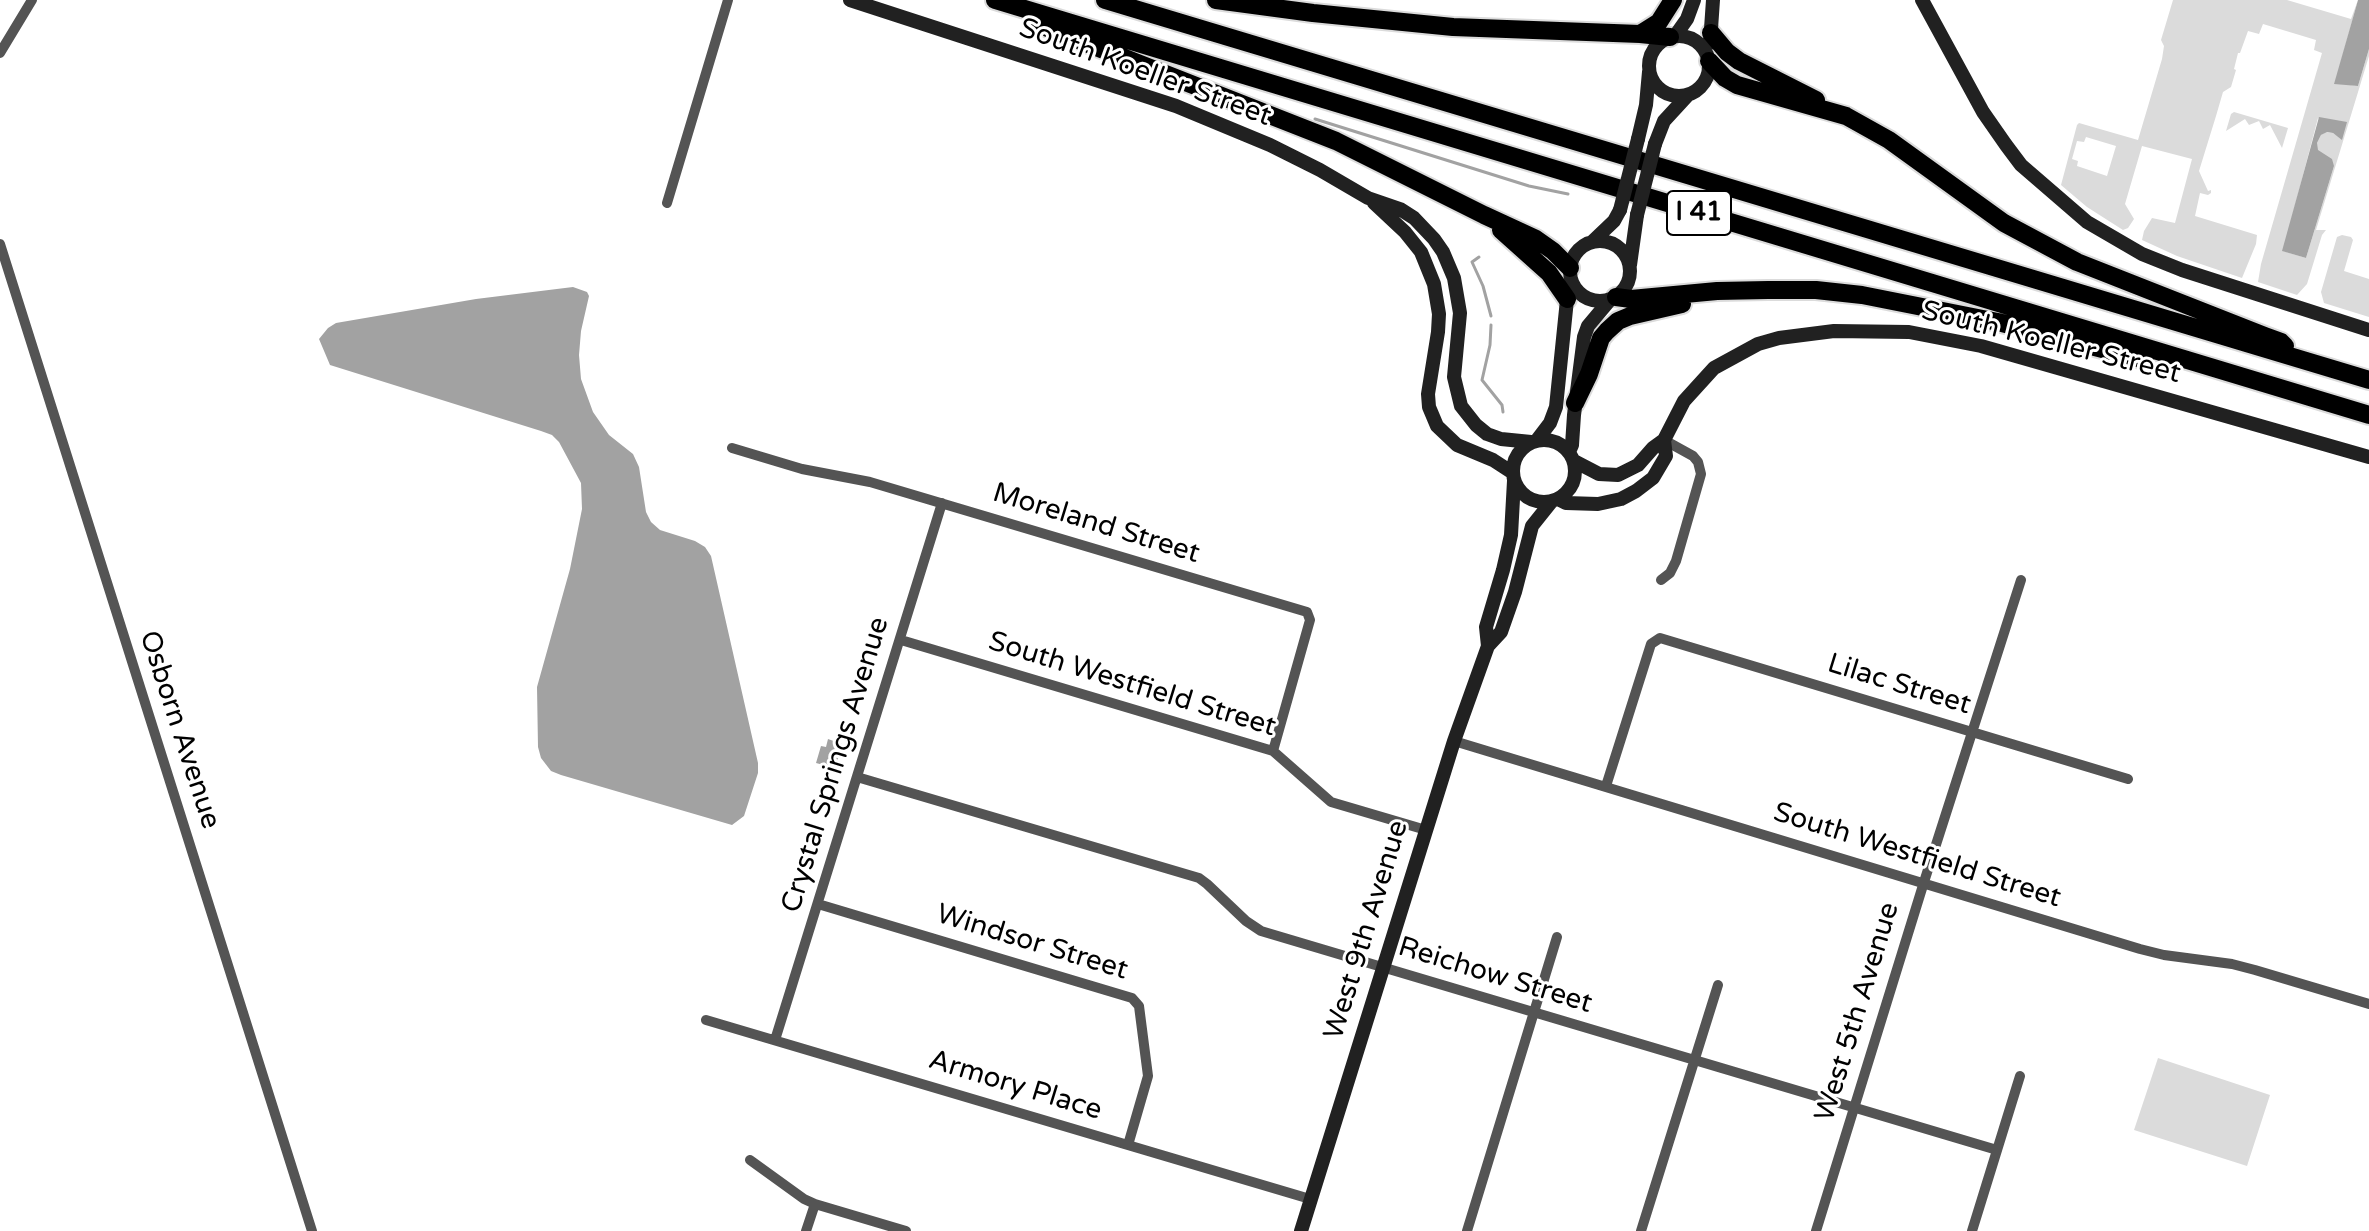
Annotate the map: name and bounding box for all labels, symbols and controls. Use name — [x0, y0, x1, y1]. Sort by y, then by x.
street label: South Koeller Street — [1014, 12, 1276, 134]
road number: I 41 — [1667, 191, 1731, 235]
street label: South Koeller Street — [1918, 295, 2184, 391]
street label: Moreland Street — [988, 477, 1204, 571]
street label: Crystal Springs Avenue — [775, 613, 897, 917]
street label: South Westfield Street — [984, 625, 1280, 745]
street label: Osborn Avenue — [131, 627, 227, 833]
street label: Lilac Street — [1823, 647, 1975, 723]
street label: South Westfield Street — [1769, 796, 2065, 916]
street label: West 9th Avenue — [1318, 817, 1416, 1043]
street label: Windsor Street — [932, 898, 1132, 988]
street label: West 5th Avenue — [1809, 899, 1907, 1125]
street label: Reichow Street — [1394, 931, 1596, 1021]
street label: Armory Place — [924, 1044, 1106, 1128]

